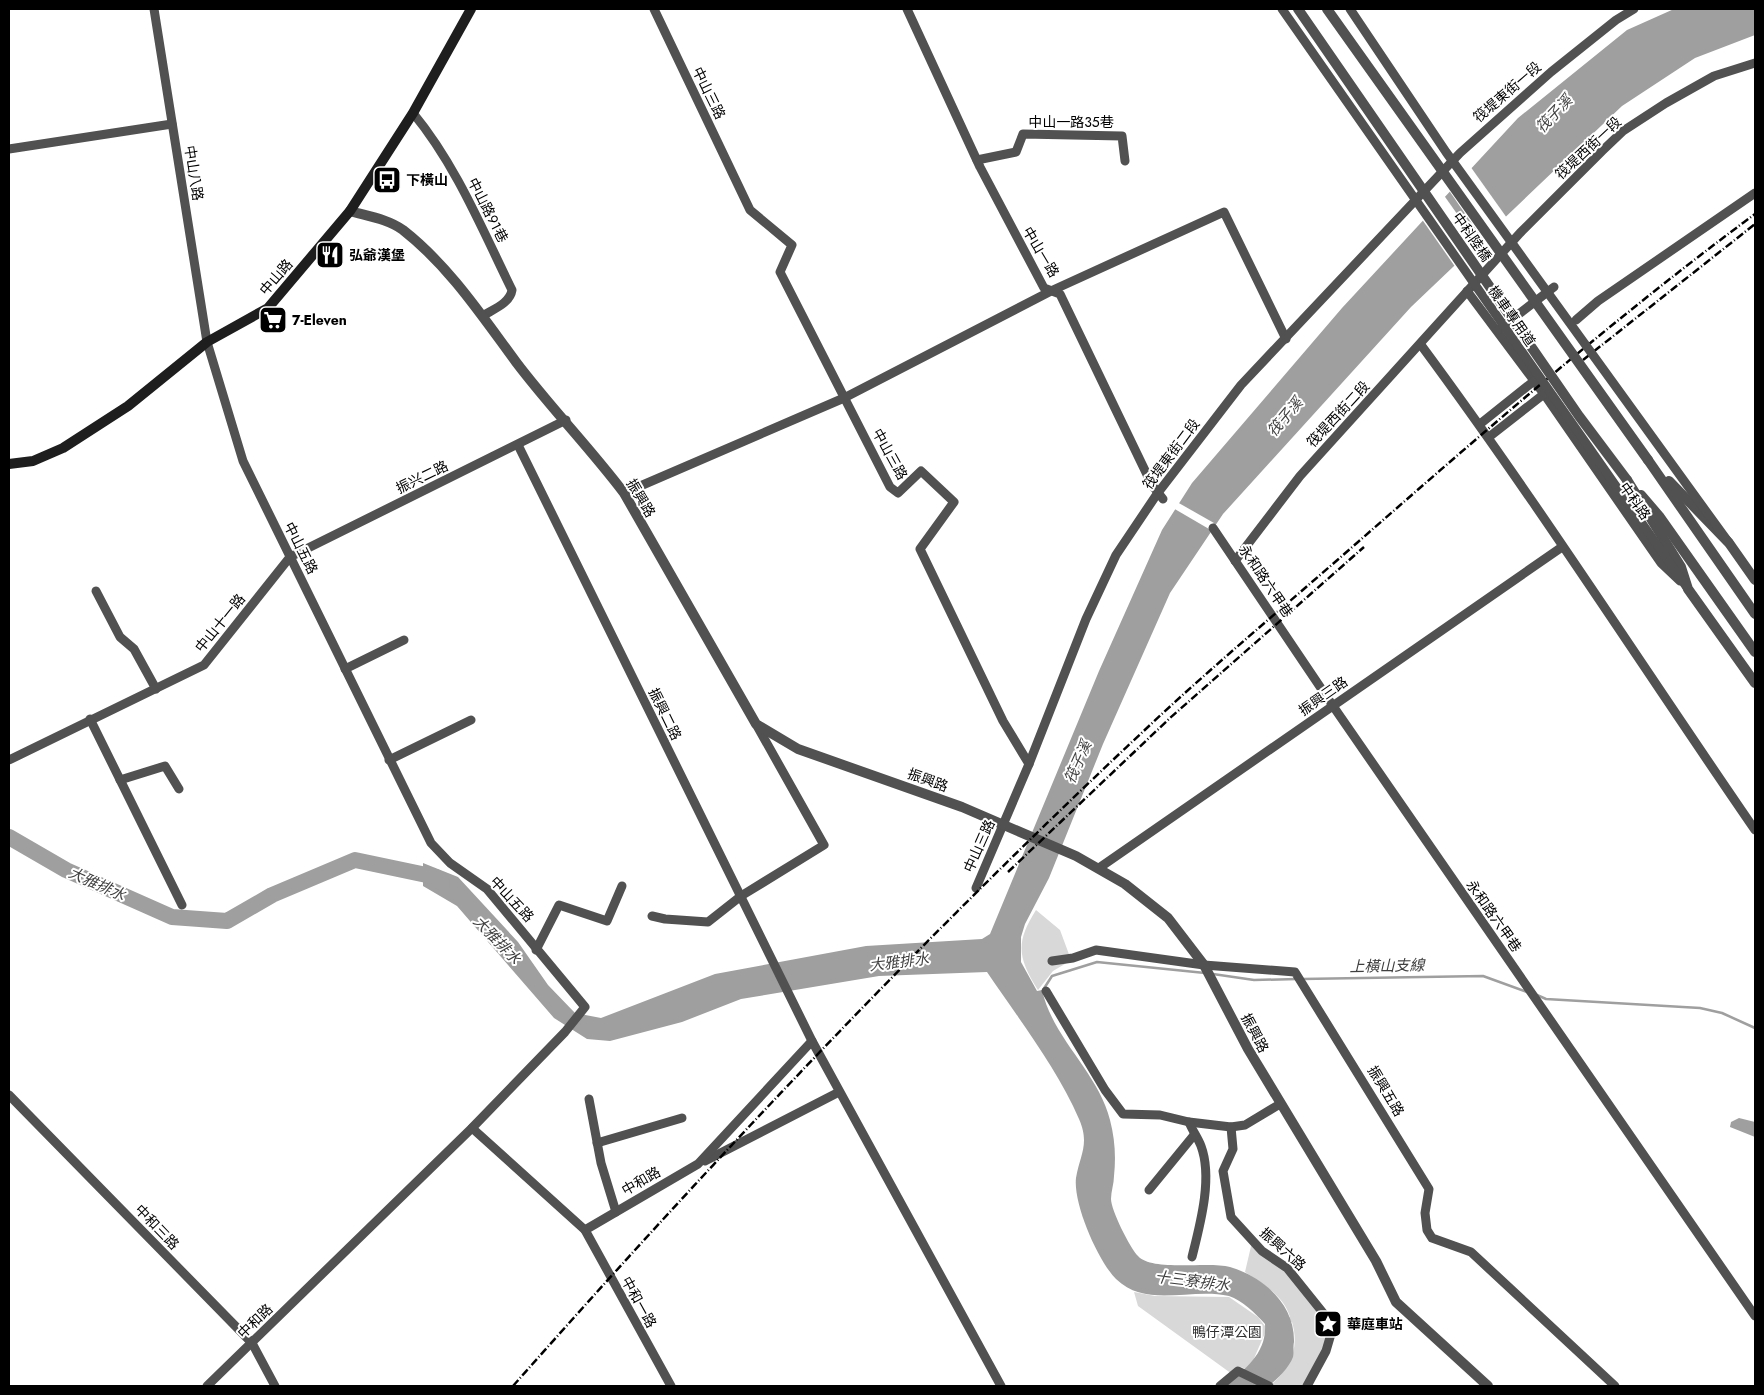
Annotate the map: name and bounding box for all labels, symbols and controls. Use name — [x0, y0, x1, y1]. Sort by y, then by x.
street label: 筏堤東街一段 — [1469, 57, 1545, 127]
street label: 中山三路 — [688, 63, 730, 123]
water label: 筏子溪 — [1531, 89, 1579, 138]
street label: 中山一路35巷 — [1028, 112, 1114, 132]
street label: 筏堤西街一段 — [1550, 112, 1626, 184]
street label: 中山八路 — [180, 144, 208, 202]
bus stop icon: 下橫山 — [372, 165, 402, 195]
place label: 下橫山 — [406, 170, 448, 190]
street label: 中山路91巷 — [463, 174, 513, 246]
street label: 中科陸橋 — [1448, 208, 1496, 266]
street label: 中山一路 — [1018, 223, 1064, 281]
restaurant icon: 弘爺漢堡 — [315, 240, 345, 270]
place label: 弘爺漢堡 — [349, 245, 405, 265]
street label: 中山路 — [255, 255, 297, 299]
street label: 機車專用道 — [1484, 282, 1540, 350]
supermarket icon: 7-Eleven — [258, 305, 288, 335]
place label: 7-Eleven — [292, 310, 347, 330]
street label: 筏堤西街二段 — [1302, 376, 1374, 452]
water label: 筏子溪 — [1262, 391, 1309, 441]
street label: 筏堤東街二段 — [1138, 414, 1204, 494]
street label: 中山三路 — [868, 425, 912, 483]
street label: 振兴二路 — [392, 456, 452, 498]
street label: 振興路 — [622, 475, 660, 521]
street label: 中科路 — [1615, 478, 1655, 524]
street label: 中山五路 — [279, 519, 323, 577]
street label: 永和路六甲巷 — [1234, 541, 1298, 621]
street label: 中山十一路 — [190, 590, 250, 656]
street label: 振興三路 — [1294, 672, 1352, 720]
street label: 振興二路 — [644, 684, 686, 744]
water label: 筏子溪 — [1059, 735, 1098, 787]
street label: 振興路 — [905, 763, 951, 797]
street label: 中山三路 — [958, 816, 1000, 876]
water label: 大雅排水 — [65, 862, 130, 907]
street label: 中山五路 — [486, 872, 538, 926]
street label: 永和路六甲巷 — [1462, 876, 1526, 956]
water label: 大雅排水 — [468, 911, 526, 970]
water label: 大雅排水 — [868, 947, 931, 977]
water label: 上橫山支線 — [1349, 954, 1427, 978]
street label: 振興路 — [1236, 1010, 1274, 1056]
street label: 振興五路 — [1363, 1062, 1409, 1120]
street label: 中和路 — [618, 1162, 664, 1200]
street label: 中和三路 — [130, 1200, 184, 1254]
street label: 振興六路 — [1256, 1223, 1310, 1275]
water label: 十三寮排水 — [1153, 1266, 1232, 1297]
street label: 中和一路 — [617, 1273, 661, 1331]
street label: 中和路 — [233, 1299, 277, 1343]
place icon: 華庭車站 — [1313, 1309, 1343, 1339]
place label: 華庭車站 — [1347, 1314, 1403, 1334]
park label: 鴨仔潭公園 — [1192, 1322, 1262, 1342]

